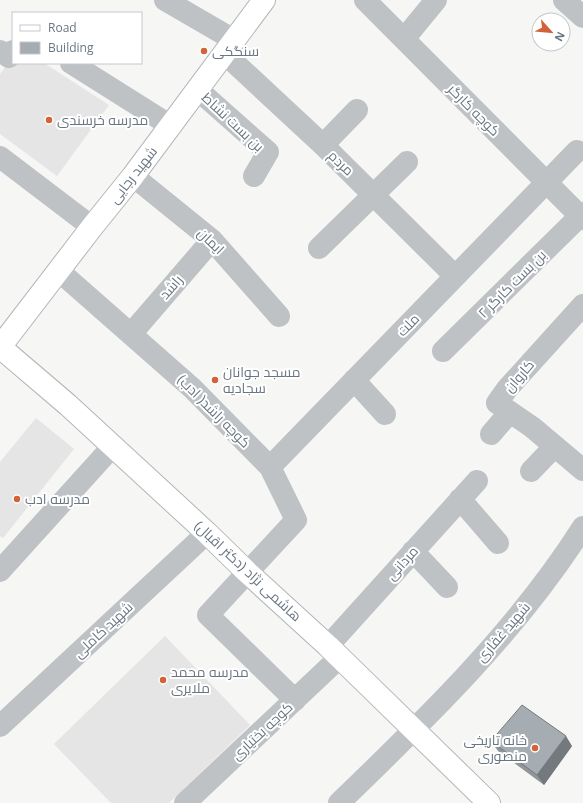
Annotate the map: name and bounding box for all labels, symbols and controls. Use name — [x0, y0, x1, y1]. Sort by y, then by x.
legend — [12, 12, 142, 64]
north arrow — [531, 12, 571, 52]
text: Road — [48, 19, 77, 36]
text: N — [552, 29, 569, 44]
text: Building — [48, 39, 94, 56]
place label: سنگکی — [212, 41, 259, 60]
marker: سنگکی — [199, 46, 209, 56]
street label: کوچه کارگر — [443, 79, 505, 141]
street label: بن بست نشاط — [198, 88, 269, 155]
place label: مدرسه خرسندی — [57, 110, 148, 129]
marker: مدرسه خرسندی — [44, 115, 54, 125]
street label: شهید رجایی — [104, 142, 161, 207]
street label: مردم — [324, 146, 358, 180]
street label: ایمان — [194, 223, 229, 258]
street label: بن بست کارگر ۲ — [473, 245, 550, 322]
street label: راشد — [155, 270, 186, 303]
street label: ملت — [392, 309, 423, 340]
street label: کاروان — [499, 355, 538, 396]
place label: مسجد جوانان سجادیه — [223, 362, 300, 397]
street label: کوچه راشد( ادب) — [173, 370, 255, 452]
marker: مسجد جوانان سجادیه — [210, 375, 220, 385]
place label: مدرسه ادب — [25, 489, 90, 508]
marker: مدرسه ادب — [12, 494, 22, 504]
street label: هاشمی نژاد (دکتر اقبال) — [191, 516, 306, 625]
street label: مردانی — [381, 542, 422, 584]
street label: شهید کاملی — [69, 597, 136, 662]
street label: شهید غفاری — [471, 598, 534, 666]
place label: مدرسه محمد ملایری — [171, 662, 249, 697]
marker: مدرسه محمد ملایری — [158, 675, 168, 685]
street label: کوچه بختیاری — [227, 697, 297, 765]
place label: خانه تاریخی منصوری — [464, 730, 527, 765]
marker: خانه تاریخی منصوری — [530, 743, 540, 753]

